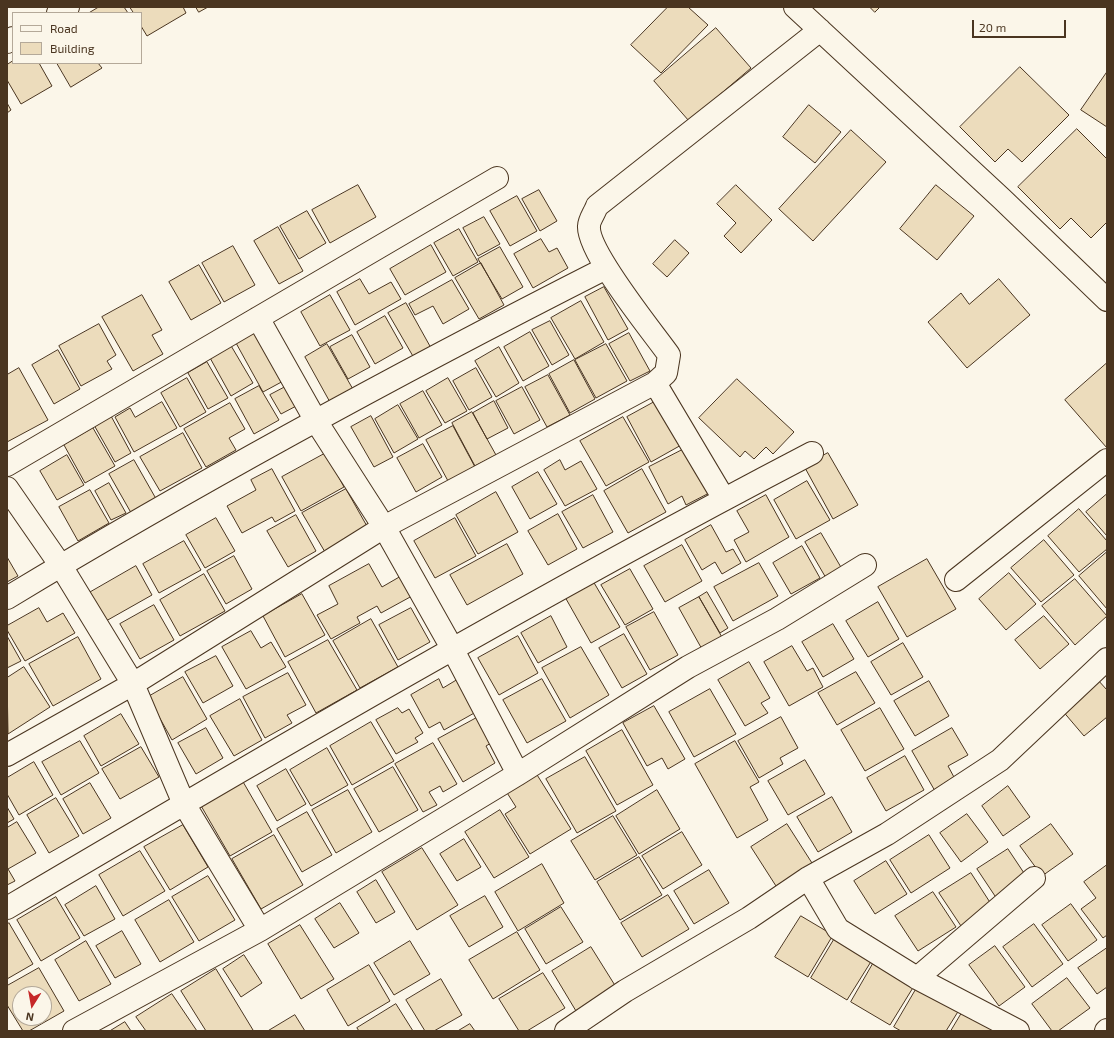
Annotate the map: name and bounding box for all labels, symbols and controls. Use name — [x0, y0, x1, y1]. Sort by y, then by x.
legend — [12, 12, 142, 64]
scale bar — [974, 12, 1068, 38]
text: 20 m — [979, 20, 1006, 34]
text: Road — [50, 21, 78, 35]
text: Building — [50, 41, 94, 55]
north arrow — [12, 986, 52, 1026]
text: N — [25, 1010, 35, 1024]

